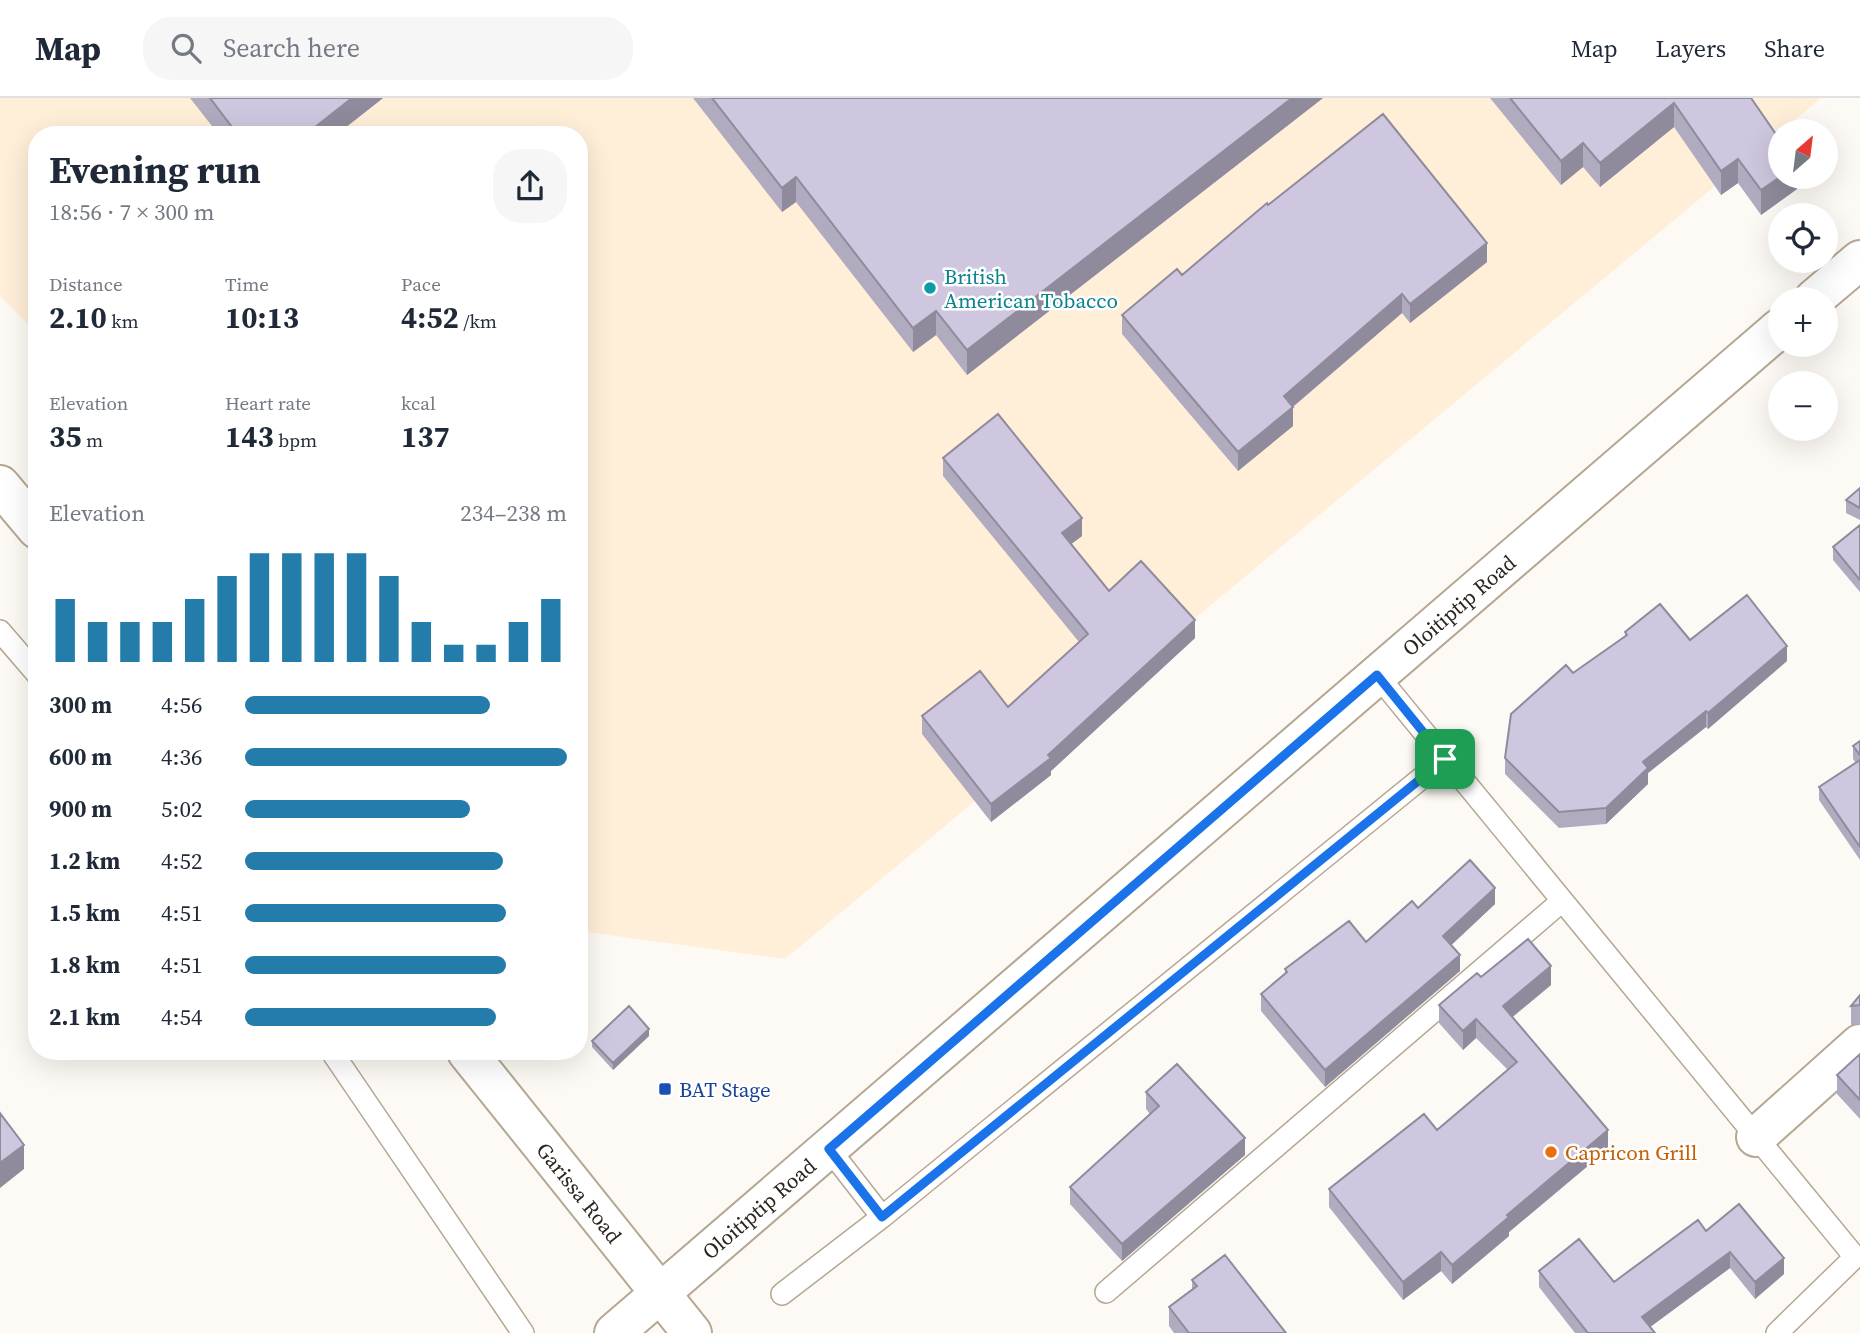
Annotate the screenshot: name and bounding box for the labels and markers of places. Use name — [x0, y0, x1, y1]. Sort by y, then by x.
place label: British American Tobacco — [944, 262, 1118, 315]
marker: British American Tobacco — [922, 280, 938, 296]
pin — [1415, 729, 1475, 789]
place label: BAT Stage — [679, 1075, 771, 1104]
marker: BAT Stage — [657, 1081, 673, 1097]
place label: Capricon Grill — [1565, 1138, 1697, 1167]
marker: Capricon Grill — [1543, 1144, 1559, 1160]

